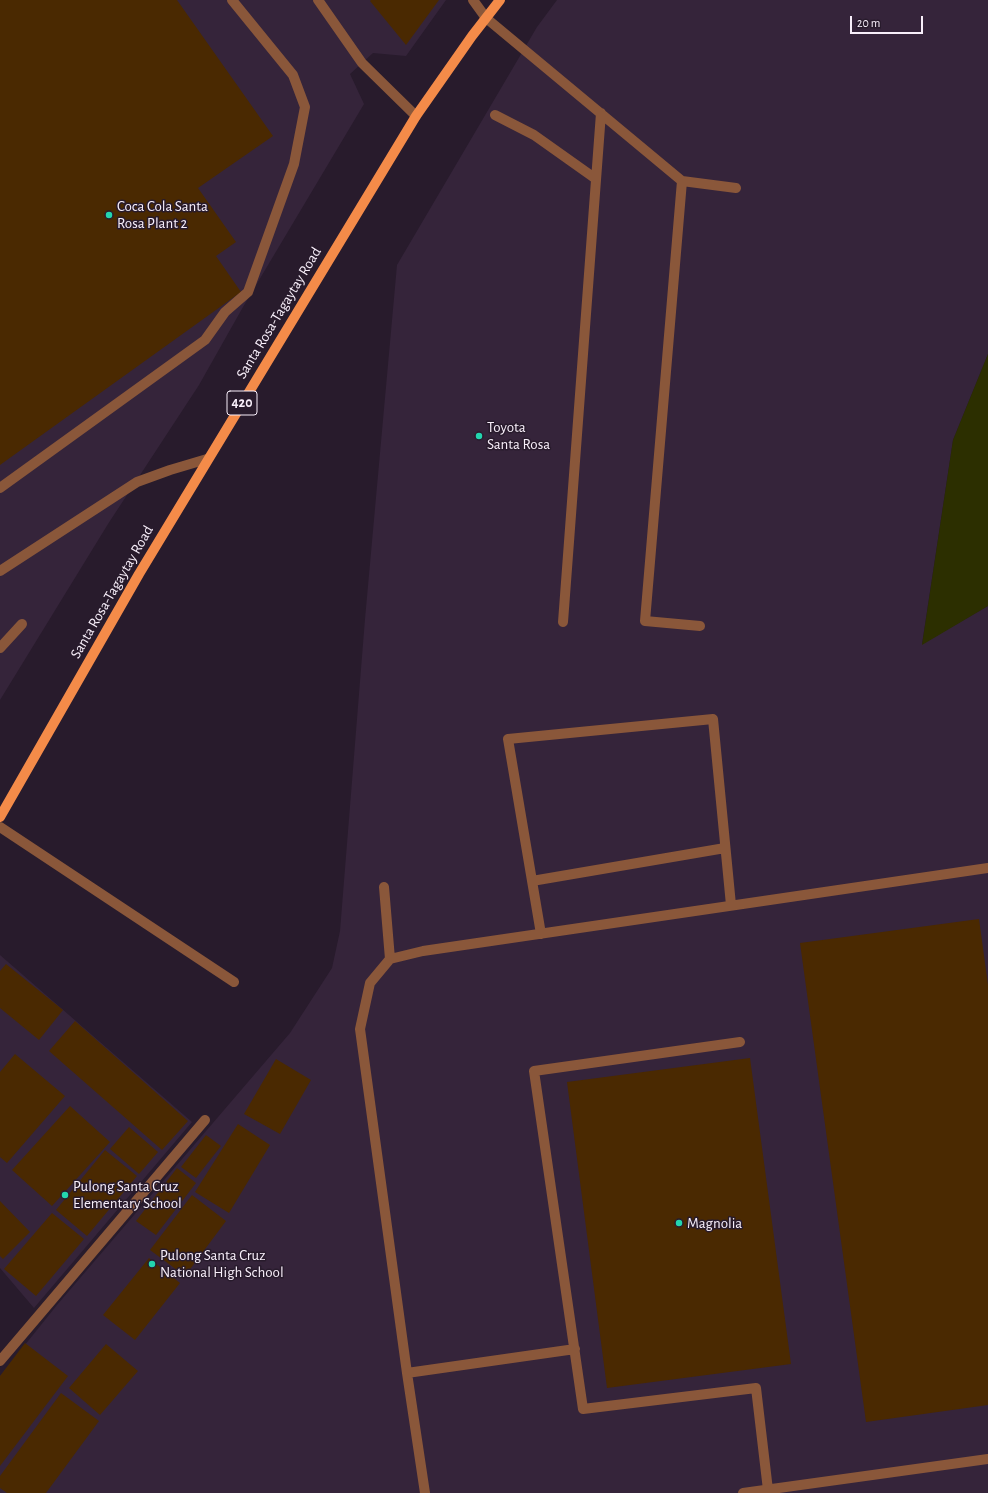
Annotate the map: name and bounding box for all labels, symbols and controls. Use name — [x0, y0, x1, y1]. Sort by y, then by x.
scale bar — [852, 8, 925, 34]
text: 20 m — [857, 17, 880, 29]
place label: Coca Cola Santa Rosa Plant 2 — [117, 197, 208, 232]
marker: Coca Cola Santa Rosa Plant 2 — [104, 210, 114, 220]
street label: Santa Rosa-Tagaytay Road — [233, 244, 325, 382]
road number: 420 — [227, 391, 257, 415]
place label: Toyota Santa Rosa — [487, 418, 550, 453]
marker: Toyota Santa Rosa — [474, 431, 484, 441]
street label: Santa Rosa-Tagaytay Road — [67, 522, 157, 662]
place label: Pulong Santa Cruz Elementary School — [73, 1177, 182, 1212]
marker: Pulong Santa Cruz Elementary School — [60, 1190, 70, 1200]
place label: Magnolia — [687, 1214, 742, 1232]
marker: Magnolia — [674, 1218, 684, 1228]
place label: Pulong Santa Cruz National High School — [160, 1246, 284, 1281]
marker: Pulong Santa Cruz National High School — [147, 1259, 157, 1269]

